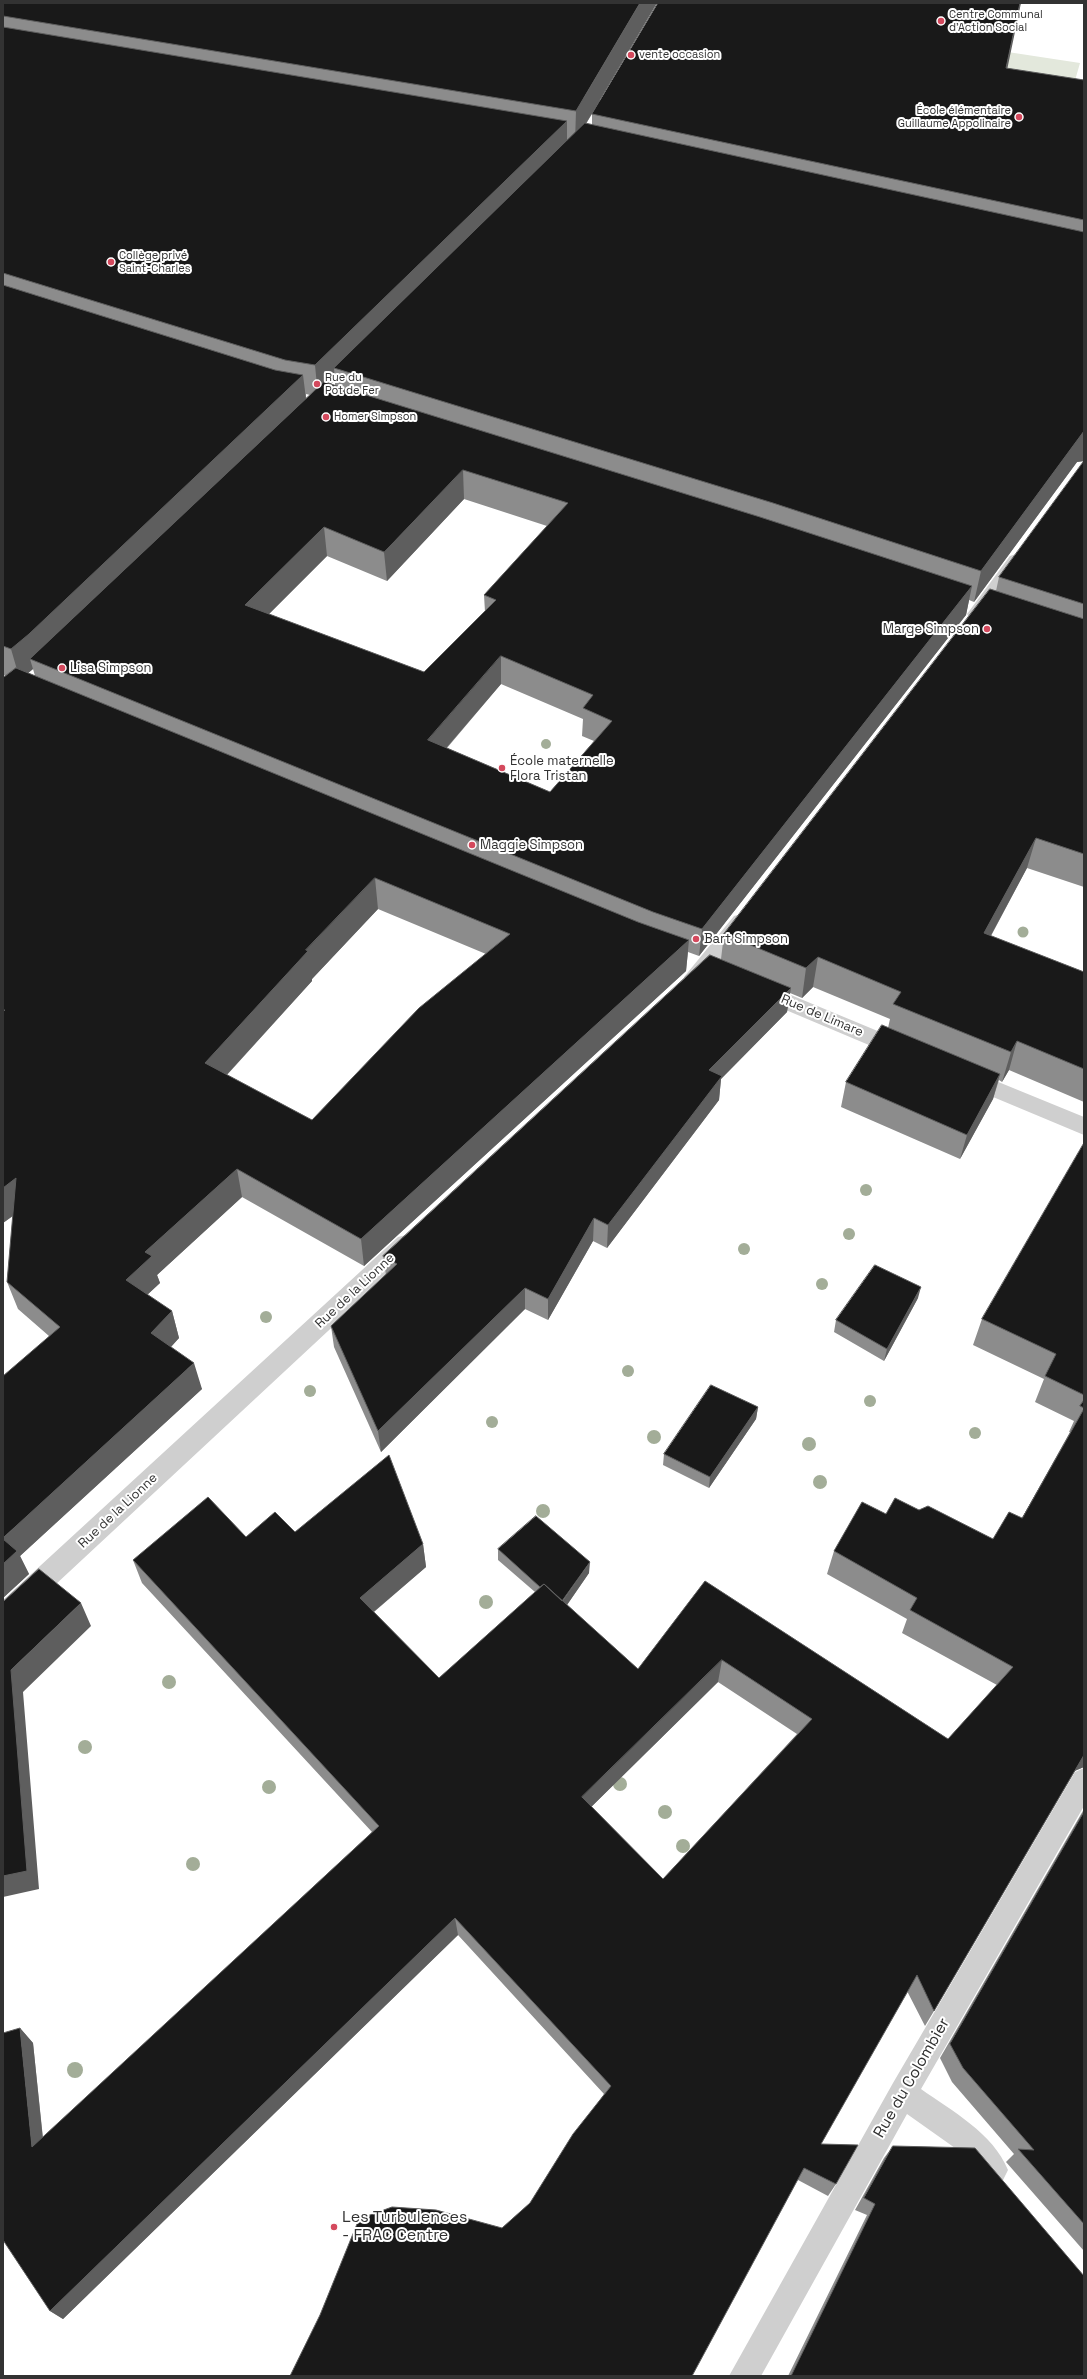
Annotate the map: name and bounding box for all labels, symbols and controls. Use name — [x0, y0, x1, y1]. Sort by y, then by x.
place label: Centre Communal d'Action Social — [949, 8, 1043, 34]
marker: Centre Communal d'Action Social — [936, 16, 946, 26]
place label: vente occasion — [639, 48, 720, 62]
marker: vente occasion — [626, 50, 636, 60]
place label: École élémentaire Guillaume Appolinaire — [898, 104, 1011, 130]
marker: École élémentaire Guillaume Appolinaire — [1014, 112, 1024, 122]
place label: Collège privé Saint-Charles — [119, 249, 191, 275]
marker: Collège privé Saint-Charles — [106, 257, 116, 267]
place label: Rue du Pot de Fer — [325, 371, 379, 397]
marker: Rue du Pot de Fer — [312, 379, 322, 389]
place label: Homer Simpson — [334, 410, 416, 424]
marker: Homer Simpson — [321, 412, 331, 422]
place label: Marge Simpson — [883, 621, 979, 637]
marker: Marge Simpson — [982, 624, 992, 634]
place label: Lisa Simpson — [70, 660, 151, 676]
marker: Lisa Simpson — [57, 663, 67, 673]
place label: École maternelle Flora Tristan — [510, 753, 614, 784]
marker: École maternelle Flora Tristan — [497, 763, 507, 773]
place label: Maggie Simpson — [480, 837, 583, 853]
marker: Maggie Simpson — [467, 840, 477, 850]
place label: Bart Simpson — [704, 931, 788, 947]
marker: Bart Simpson — [691, 934, 701, 944]
street label: Rue de Limare — [778, 992, 866, 1040]
street label: Rue de la Lionne — [312, 1250, 398, 1332]
street label: Rue de la Lionne — [75, 1470, 161, 1552]
street label: Rue du Colombier — [870, 2015, 954, 2141]
place label: Les Turbulences - FRAC Centre — [342, 2208, 467, 2246]
marker: Les Turbulences - FRAC Centre — [329, 2222, 339, 2232]

